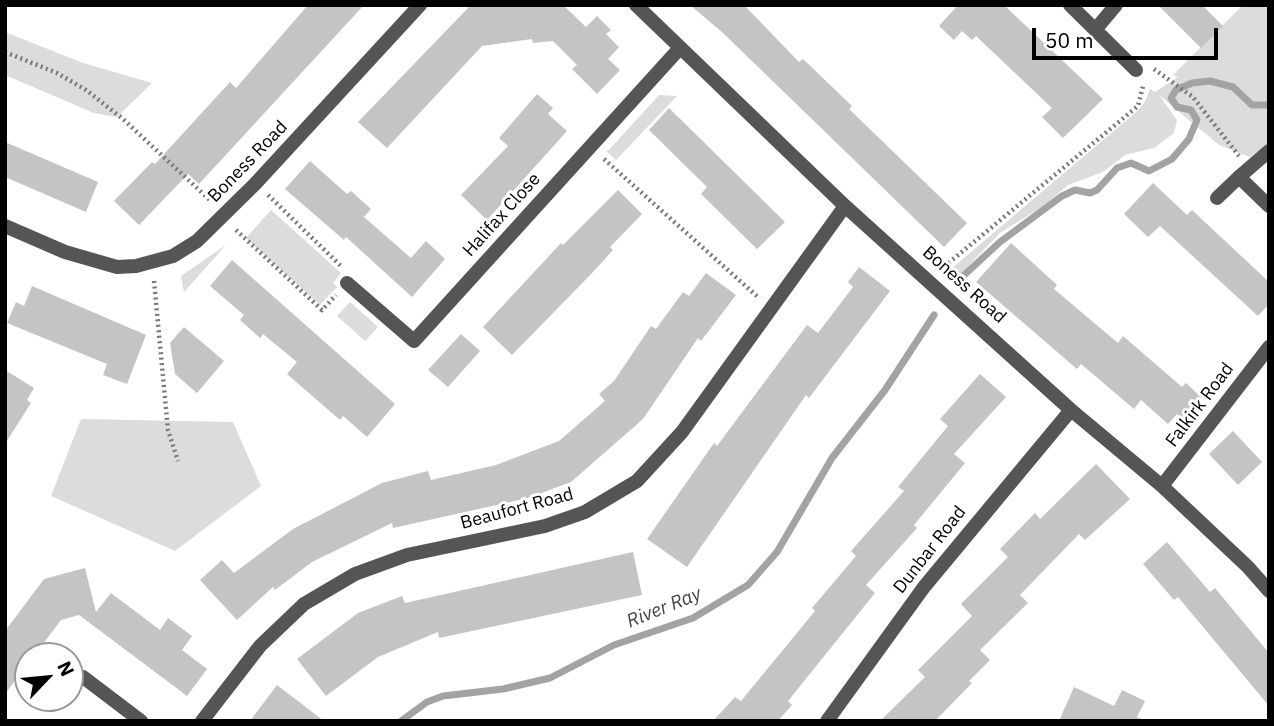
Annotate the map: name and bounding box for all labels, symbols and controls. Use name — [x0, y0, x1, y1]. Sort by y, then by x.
scale bar — [1036, 14, 1222, 58]
text: 50 m — [1045, 26, 1094, 54]
street label: Boness Road — [204, 117, 292, 207]
street label: Halifax Close — [459, 169, 545, 261]
street label: Boness Road — [918, 242, 1010, 328]
street label: Falkirk Road — [1161, 359, 1239, 451]
street label: Beaufort Road — [458, 484, 576, 534]
street label: Dunbar Road — [889, 502, 971, 598]
water label: River Ray — [623, 583, 705, 633]
north arrow — [14, 642, 84, 712]
text: N — [52, 657, 80, 680]

